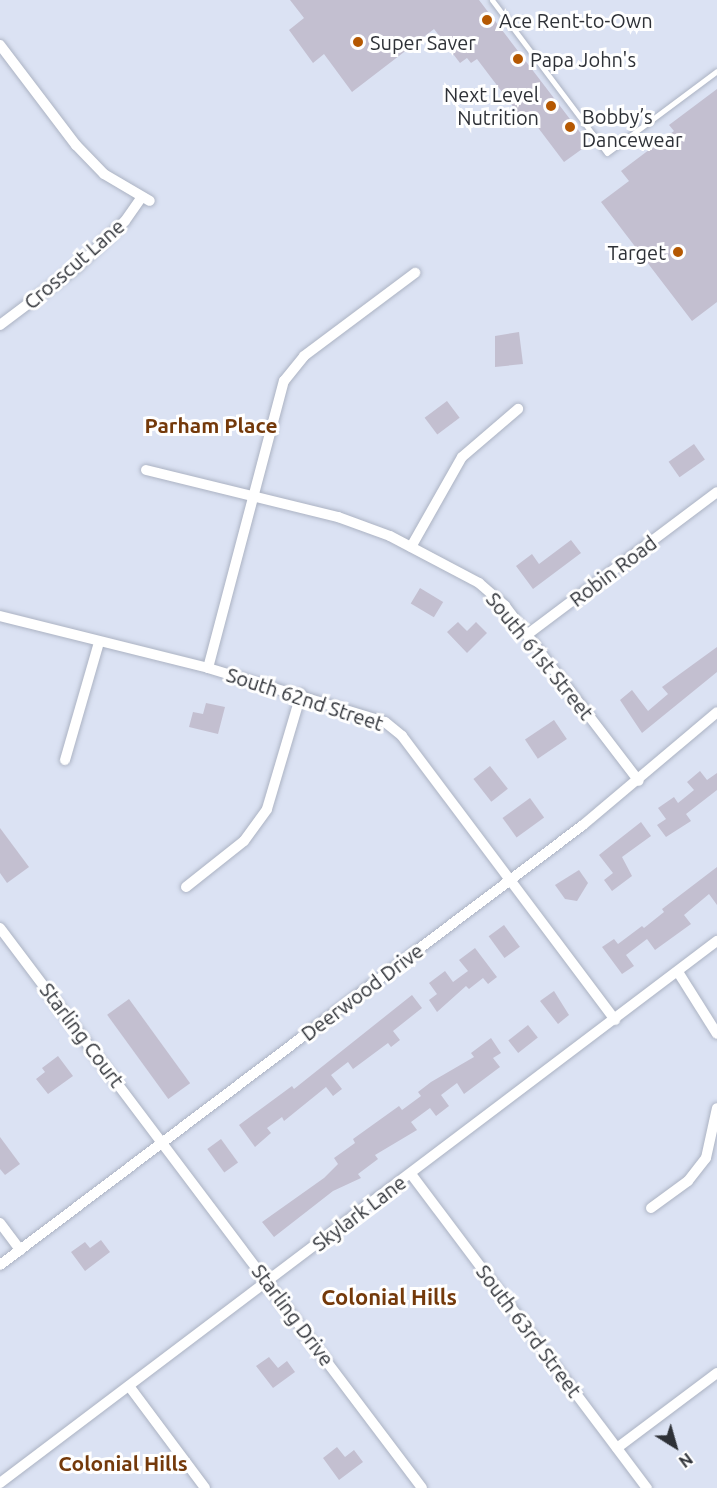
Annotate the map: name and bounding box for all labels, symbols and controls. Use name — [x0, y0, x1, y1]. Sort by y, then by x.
place label: Ace Rent-to-Own — [499, 8, 653, 32]
marker: Ace Rent-to-Own — [480, 13, 494, 27]
place label: Super Saver — [370, 30, 476, 54]
marker: Super Saver — [351, 35, 365, 49]
place label: Papa John's — [530, 47, 636, 71]
marker: Papa John's — [511, 52, 525, 66]
place label: Next Level Nutrition — [444, 83, 539, 130]
marker: Next Level Nutrition — [544, 99, 558, 113]
place label: Bobby’s Dancewear — [582, 104, 682, 151]
marker: Bobby’s Dancewear — [563, 120, 577, 134]
street label: Crosscut Lane — [19, 214, 129, 314]
place label: Target — [607, 240, 666, 264]
marker: Target — [671, 245, 685, 259]
district label: Parham Place — [144, 412, 278, 438]
street label: Robin Road — [565, 530, 661, 612]
street label: South 61st Street — [481, 587, 599, 725]
street label: South 62nd Street — [224, 662, 386, 736]
street label: Deerwood Drive — [296, 938, 428, 1046]
street label: Starling Court — [35, 978, 129, 1092]
street label: Skylark Lane — [307, 1170, 411, 1256]
street label: Starling Drive — [247, 1259, 339, 1371]
street label: South 63rd Street — [471, 1260, 587, 1402]
district label: Colonial Hills — [321, 1284, 457, 1310]
north arrow — [645, 1416, 705, 1476]
district label: Colonial Hills — [58, 1450, 188, 1476]
text: N — [676, 1450, 696, 1471]

